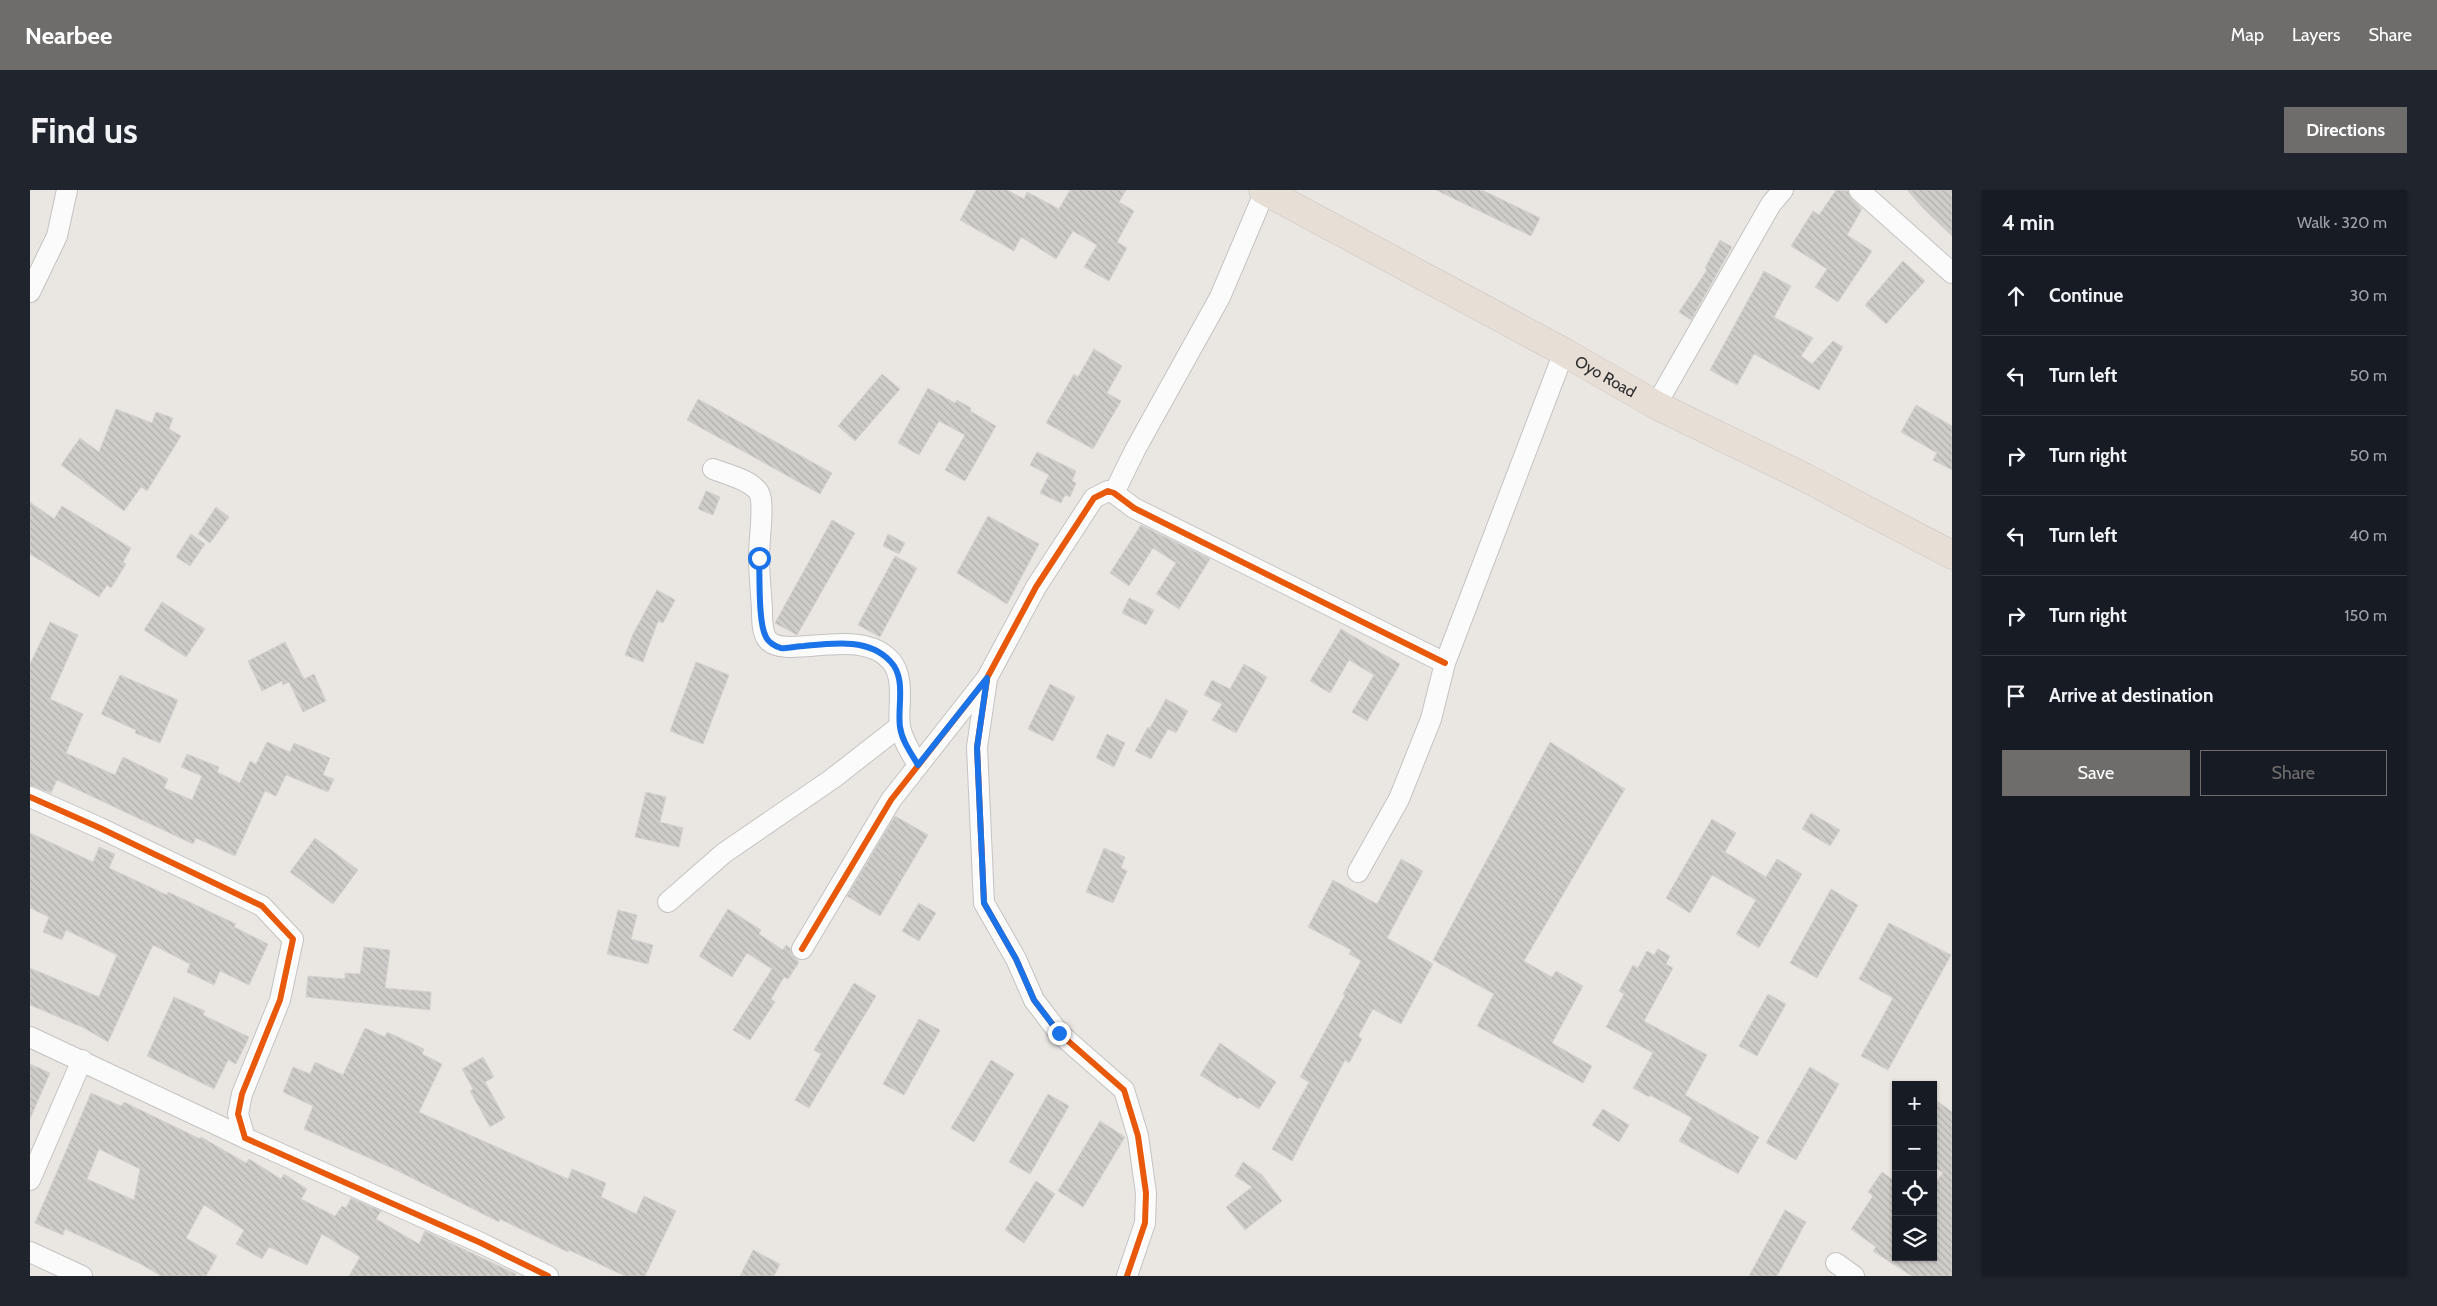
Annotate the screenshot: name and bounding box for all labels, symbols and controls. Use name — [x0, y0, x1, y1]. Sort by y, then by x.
text: Nearbee — [25, 21, 112, 50]
text: Map — [2231, 24, 2264, 46]
text: Layers — [2292, 24, 2341, 46]
text: Share — [2369, 24, 2412, 46]
button: Directions — [2284, 107, 2407, 153]
text: Find us — [30, 109, 138, 152]
text: 4 min — [2002, 210, 2055, 235]
text: Walk · 320 m — [2297, 213, 2387, 232]
icon: ahead — [2002, 282, 2030, 310]
text: Continue — [2049, 284, 2123, 307]
text: 30 m — [2350, 286, 2387, 305]
street label: Oyo Road — [1572, 351, 1639, 402]
icon: left — [2002, 362, 2030, 390]
text: Turn left — [2049, 364, 2117, 387]
text: 50 m — [2350, 366, 2387, 385]
icon: right — [2002, 442, 2030, 470]
text: Turn right — [2049, 444, 2127, 467]
text: 50 m — [2350, 446, 2387, 465]
icon: left — [2002, 522, 2030, 550]
text: Turn left — [2049, 524, 2117, 547]
text: 40 m — [2349, 526, 2387, 545]
route start — [748, 547, 771, 570]
icon: right — [2002, 602, 2030, 630]
text: Turn right — [2049, 604, 2127, 627]
text: 150 m — [2344, 606, 2387, 625]
icon: arrive — [2002, 682, 2030, 710]
text: Arrive at destination — [2049, 684, 2213, 707]
button: Save — [2002, 750, 2190, 796]
button: Share — [2200, 750, 2387, 796]
route end — [1048, 1022, 1071, 1045]
map controls — [1892, 1081, 1937, 1261]
button: + — [1892, 1081, 1937, 1126]
button: − — [1892, 1126, 1937, 1171]
button: locate — [1892, 1171, 1937, 1216]
button: layers — [1892, 1216, 1937, 1261]

